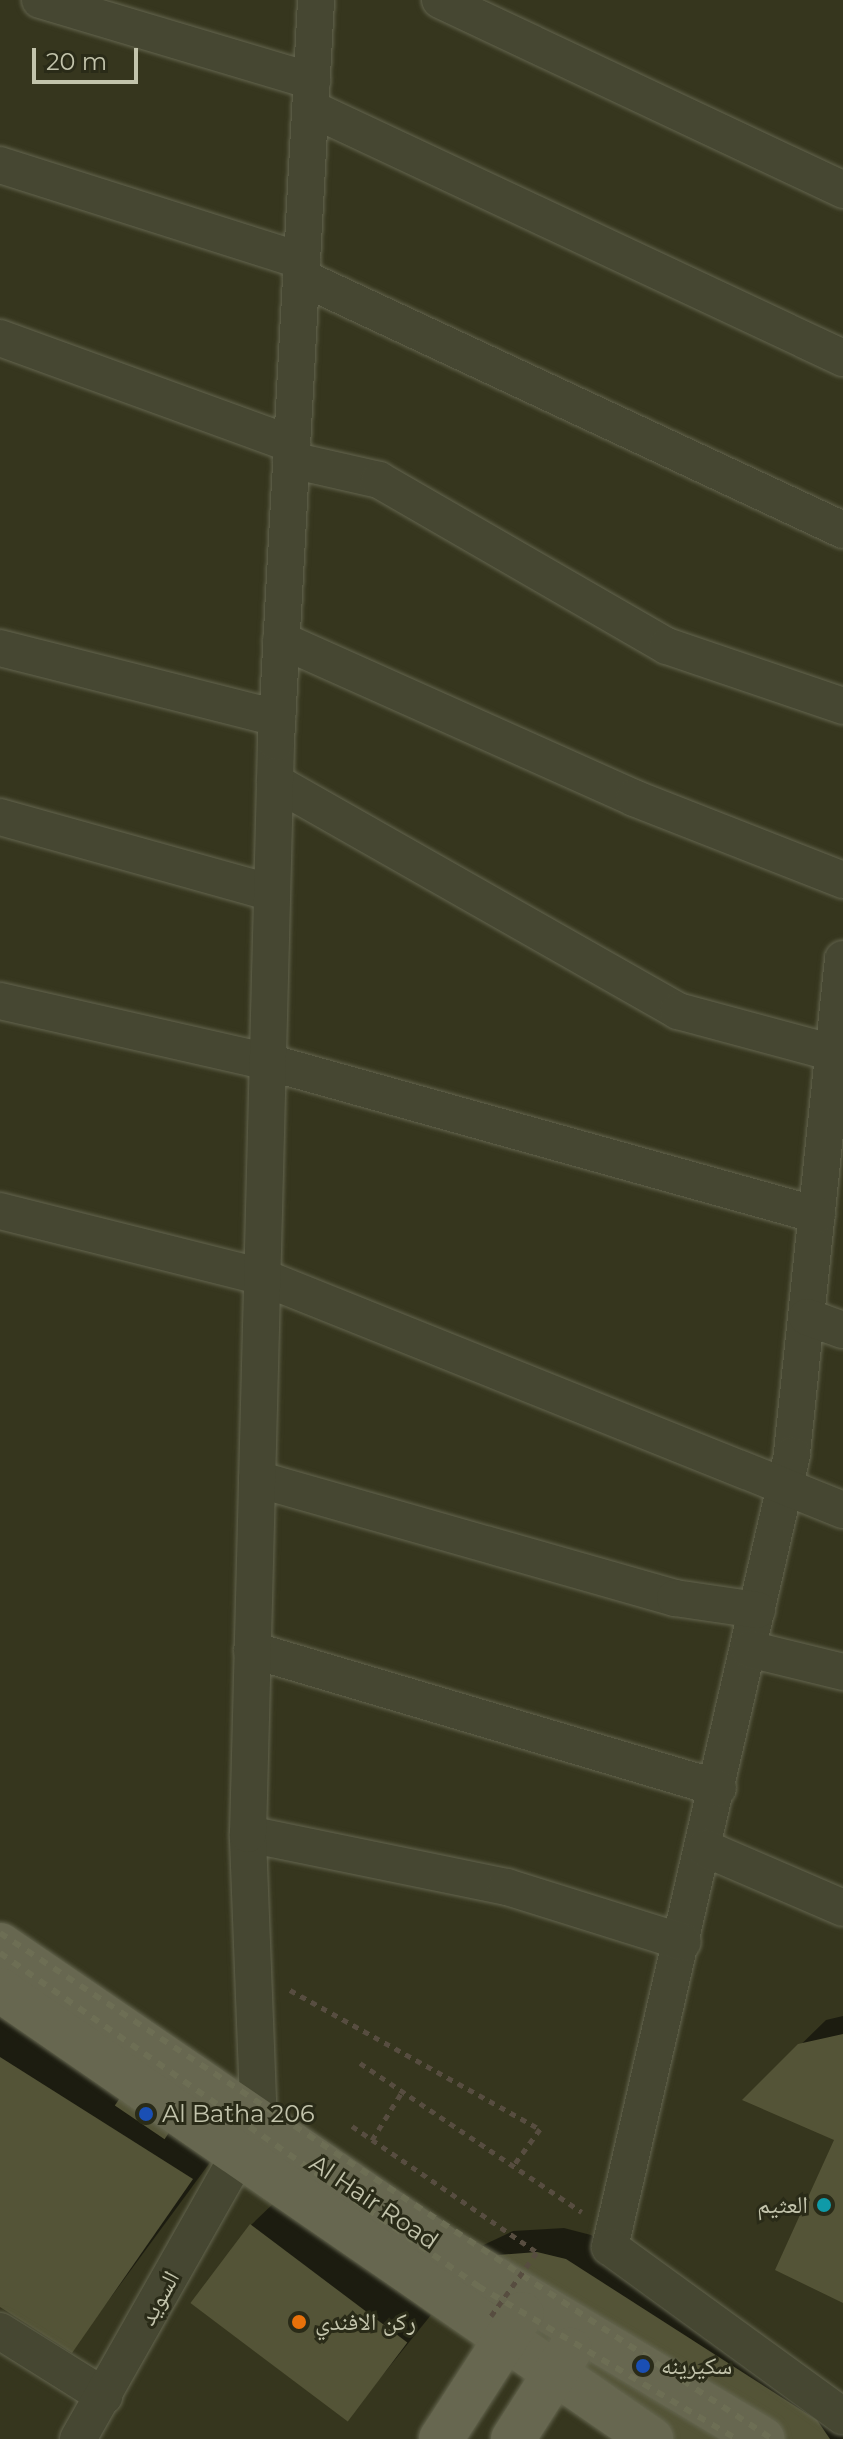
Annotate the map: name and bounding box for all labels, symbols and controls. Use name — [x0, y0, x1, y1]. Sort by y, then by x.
scale bar — [36, 32, 142, 82]
text: 20 m — [46, 47, 107, 76]
place label: Al Batha 206 — [162, 2100, 315, 2128]
marker: Al Batha 206 — [137, 2105, 155, 2123]
street label: Al Hair Road — [304, 2148, 444, 2256]
place label: العثيم — [757, 2191, 808, 2219]
marker: العثيم — [815, 2196, 833, 2214]
street label: السويد — [132, 2266, 186, 2330]
place label: ركن الافندي — [315, 2308, 416, 2336]
marker: ركن الافندي — [290, 2313, 308, 2331]
place label: سكيرينه — [661, 2352, 732, 2380]
marker: سكيرينه — [632, 2355, 654, 2377]

